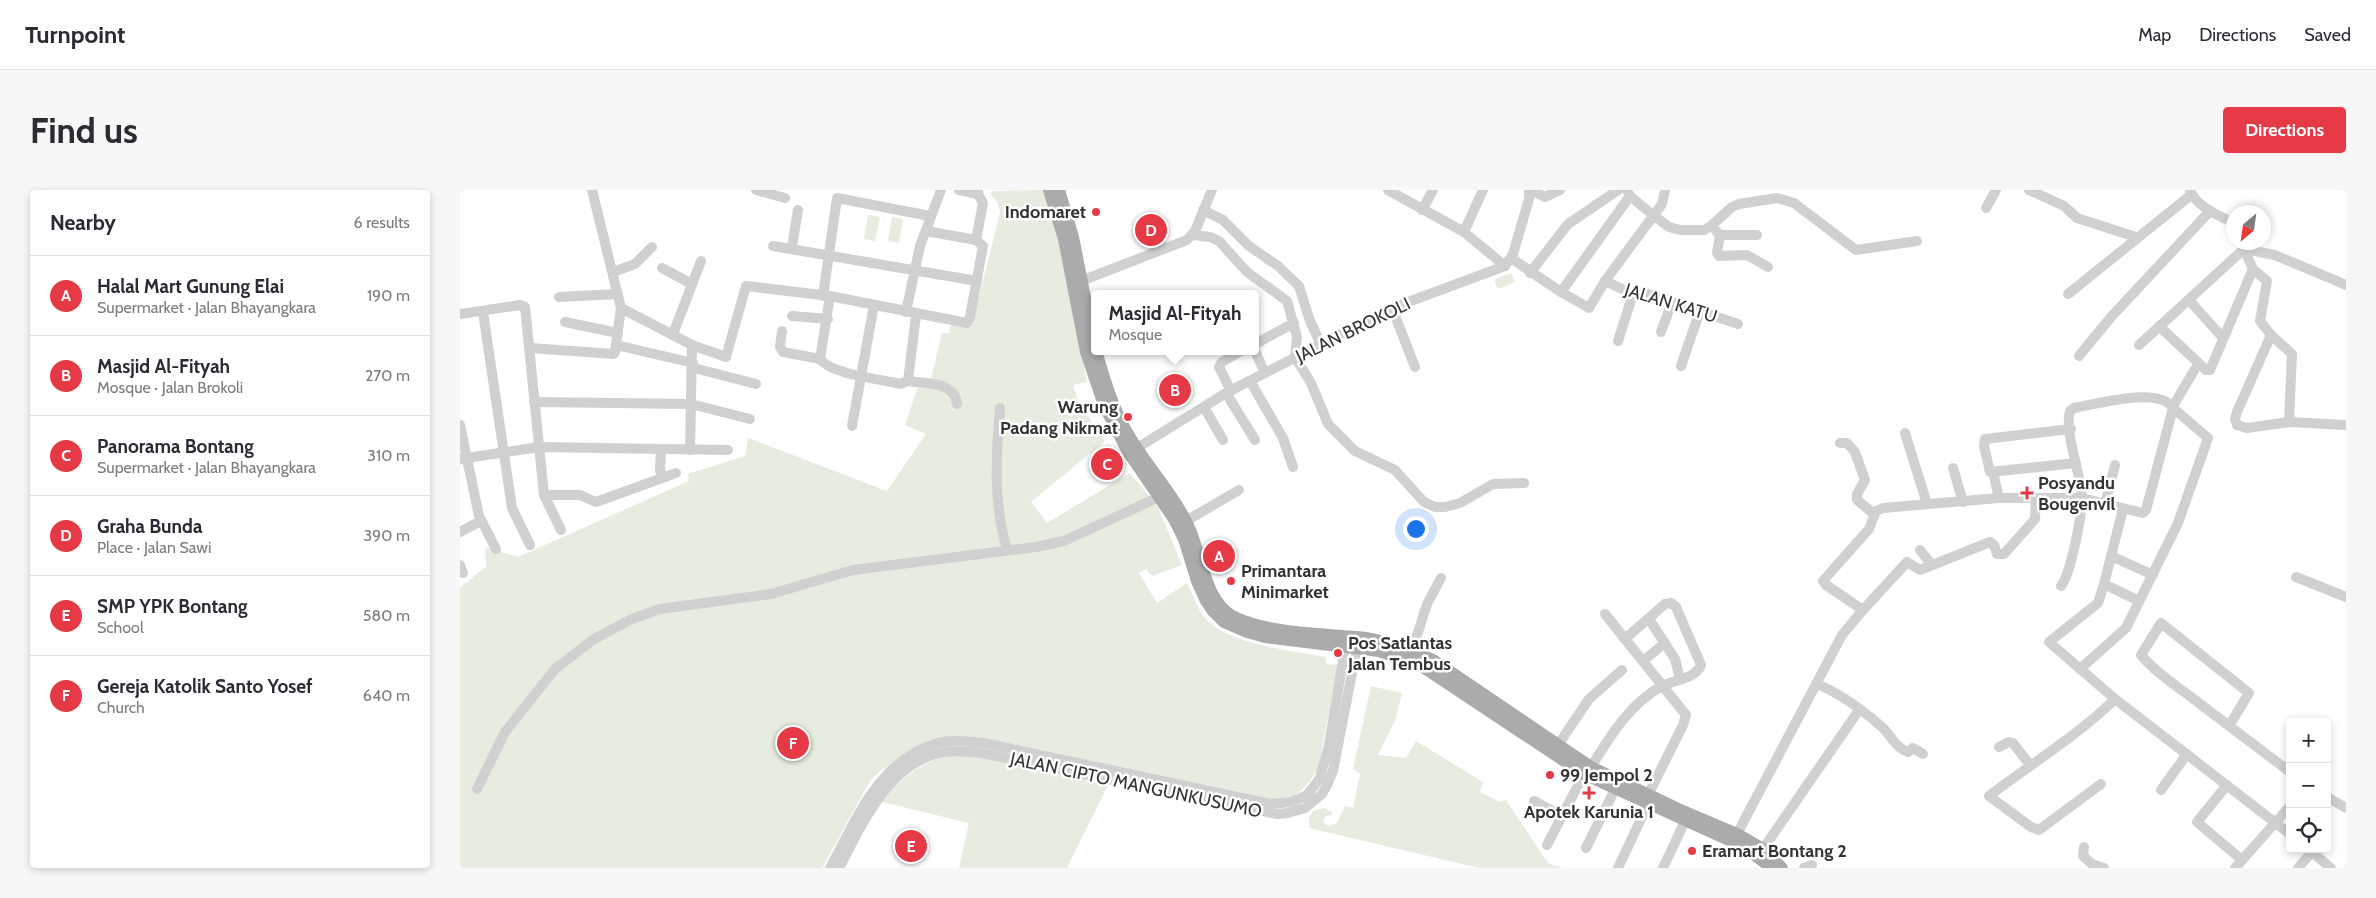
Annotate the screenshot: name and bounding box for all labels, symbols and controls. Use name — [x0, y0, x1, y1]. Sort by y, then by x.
text: Turnpoint — [25, 20, 125, 49]
text: Map — [2138, 24, 2171, 46]
text: Directions — [2199, 24, 2276, 46]
text: Saved — [2304, 24, 2351, 46]
button: Directions — [2223, 107, 2346, 153]
text: Find us — [30, 109, 138, 152]
place label: Indomaret — [1005, 201, 1086, 223]
north arrow — [2226, 205, 2271, 250]
marker: Indomaret — [1090, 206, 1102, 218]
text: Nearby — [50, 210, 116, 235]
pin: D — [1135, 211, 1167, 249]
text: 6 results — [354, 213, 410, 232]
text: Halal Mart Gunung Elai — [97, 275, 284, 298]
street label: JALAN KATU — [1621, 278, 1720, 327]
text: A — [61, 286, 71, 305]
text: 190 m — [367, 286, 410, 305]
popup — [1091, 290, 1259, 355]
street label: JALAN BROKOLI — [1291, 293, 1414, 368]
text: Supermarket · Jalan Bhayangkara — [97, 298, 316, 317]
text: Masjid Al-Fityah — [1108, 302, 1242, 325]
text: Mosque — [1108, 325, 1162, 344]
text: Masjid Al-Fityah — [97, 355, 230, 378]
text: B — [61, 366, 71, 385]
text: 270 m — [365, 366, 410, 385]
pin: B — [1159, 371, 1191, 409]
text: Mosque · Jalan Brokoli — [97, 378, 243, 397]
place label: Warung Padang Nikmat — [1000, 396, 1118, 439]
marker: Warung Padang Nikmat — [1122, 411, 1134, 423]
text: Panorama Bontang — [97, 435, 254, 458]
pin: C — [1091, 445, 1123, 483]
text: C — [61, 446, 71, 465]
text: 310 m — [367, 446, 410, 465]
text: Supermarket · Jalan Bhayangkara — [97, 458, 316, 477]
place label: Posyandu Bougenvil — [2038, 472, 2116, 515]
marker: Posyandu Bougenvil — [2020, 486, 2034, 500]
text: Graha Bunda — [97, 515, 202, 538]
your location — [1403, 516, 1429, 542]
text: D — [60, 526, 72, 545]
text: 390 m — [363, 526, 410, 545]
pin: A — [1203, 537, 1235, 575]
text: Place · Jalan Sawi — [97, 538, 211, 557]
place label: Primantara Minimarket — [1241, 560, 1329, 603]
marker: Primantara Minimarket — [1225, 575, 1237, 587]
text: SMP YPK Bontang — [97, 595, 247, 618]
text: E — [61, 606, 71, 625]
text: 580 m — [363, 606, 410, 625]
text: School — [97, 618, 144, 637]
place label: Pos Satlantas Jalan Tembus — [1347, 632, 1453, 675]
marker: Pos Satlantas Jalan Tembus — [1332, 647, 1344, 659]
text: Gereja Katolik Santo Yosef — [97, 675, 313, 698]
text: F — [62, 686, 70, 705]
text: 640 m — [363, 686, 410, 705]
text: Church — [97, 698, 145, 717]
map controls — [2286, 718, 2331, 853]
button: + — [2286, 718, 2331, 763]
pin: F — [777, 724, 809, 762]
street label: JALAN CIPTO MANGUNKUSUMO — [1007, 747, 1264, 822]
button: − — [2286, 763, 2331, 808]
place label: 99 Jempol 2 — [1560, 764, 1653, 786]
marker: 99 Jempol 2 — [1544, 769, 1556, 781]
marker: Apotek Karunia 1 — [1583, 787, 1595, 799]
place label: Apotek Karunia 1 — [1524, 801, 1654, 823]
button: locate — [2286, 808, 2331, 853]
pin: E — [895, 827, 927, 865]
place label: Eramart Bontang 2 — [1702, 840, 1847, 862]
marker: Eramart Bontang 2 — [1686, 845, 1698, 857]

